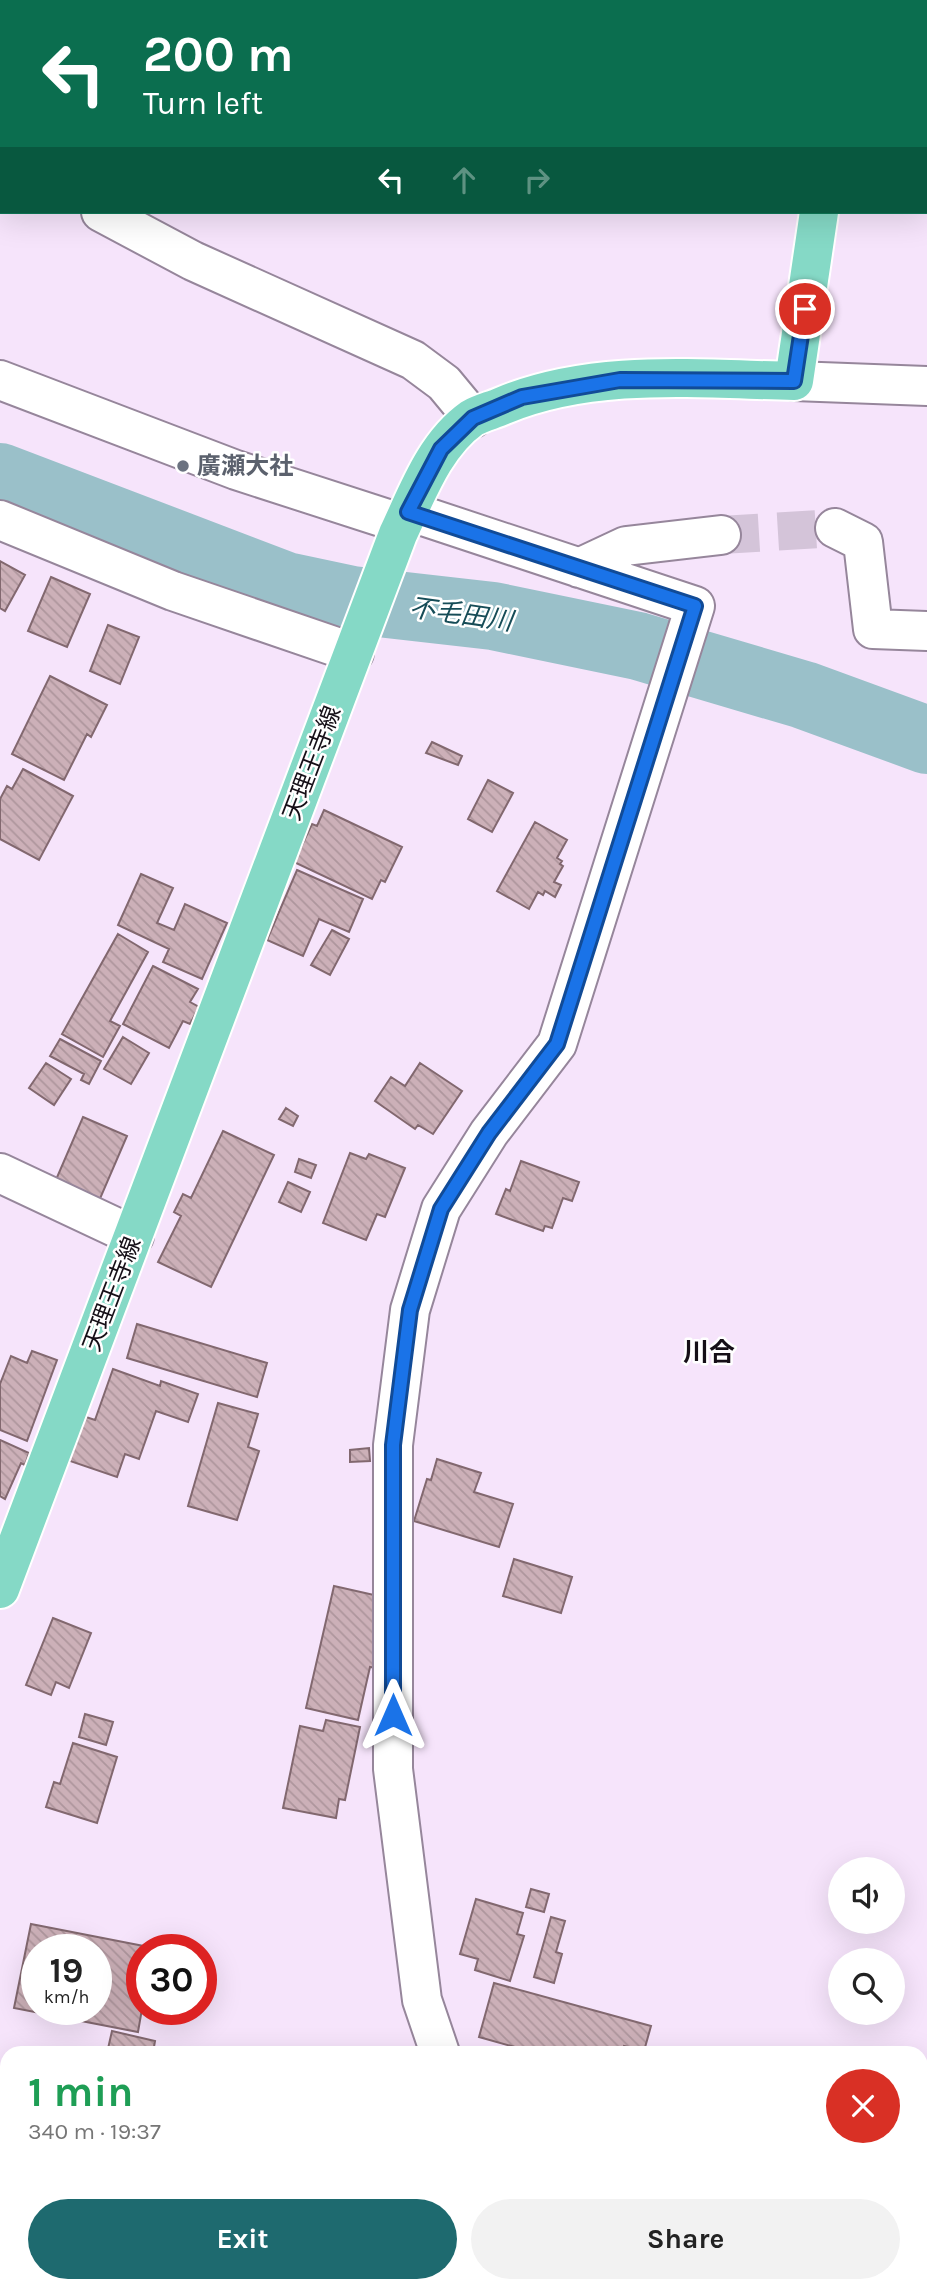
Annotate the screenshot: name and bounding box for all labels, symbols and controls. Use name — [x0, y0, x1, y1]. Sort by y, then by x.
text: 200 m — [143, 26, 294, 83]
icon: left — [28, 28, 119, 119]
text: Turn left — [143, 85, 263, 122]
icon: left — [372, 161, 410, 199]
icon: ahead — [445, 161, 483, 199]
icon: right — [518, 161, 556, 199]
pin — [775, 279, 835, 339]
icon: arrive — [786, 290, 824, 328]
place label: 廣瀬大社 — [197, 452, 293, 480]
marker: 廣瀬大社 — [175, 458, 191, 474]
water label: 不毛田川 — [407, 592, 518, 637]
street label: 天理王寺線 — [277, 702, 347, 824]
street label: 天理王寺線 — [77, 1233, 147, 1355]
district label: 川合 — [683, 1337, 735, 1368]
position arrow — [356, 1678, 430, 1752]
map controls — [828, 1857, 905, 2025]
button: sound — [828, 1857, 905, 1934]
speed limit sign: 30 — [126, 1934, 217, 2025]
button: search — [828, 1948, 905, 2025]
text: 19 — [50, 1950, 83, 1991]
text: km/h — [44, 1986, 89, 2008]
text: 1 min — [28, 2067, 133, 2117]
button: close — [826, 2069, 900, 2143]
text: 340 m · 19:37 — [28, 2118, 161, 2145]
button: Exit — [28, 2199, 457, 2279]
button: Share — [471, 2199, 900, 2279]

